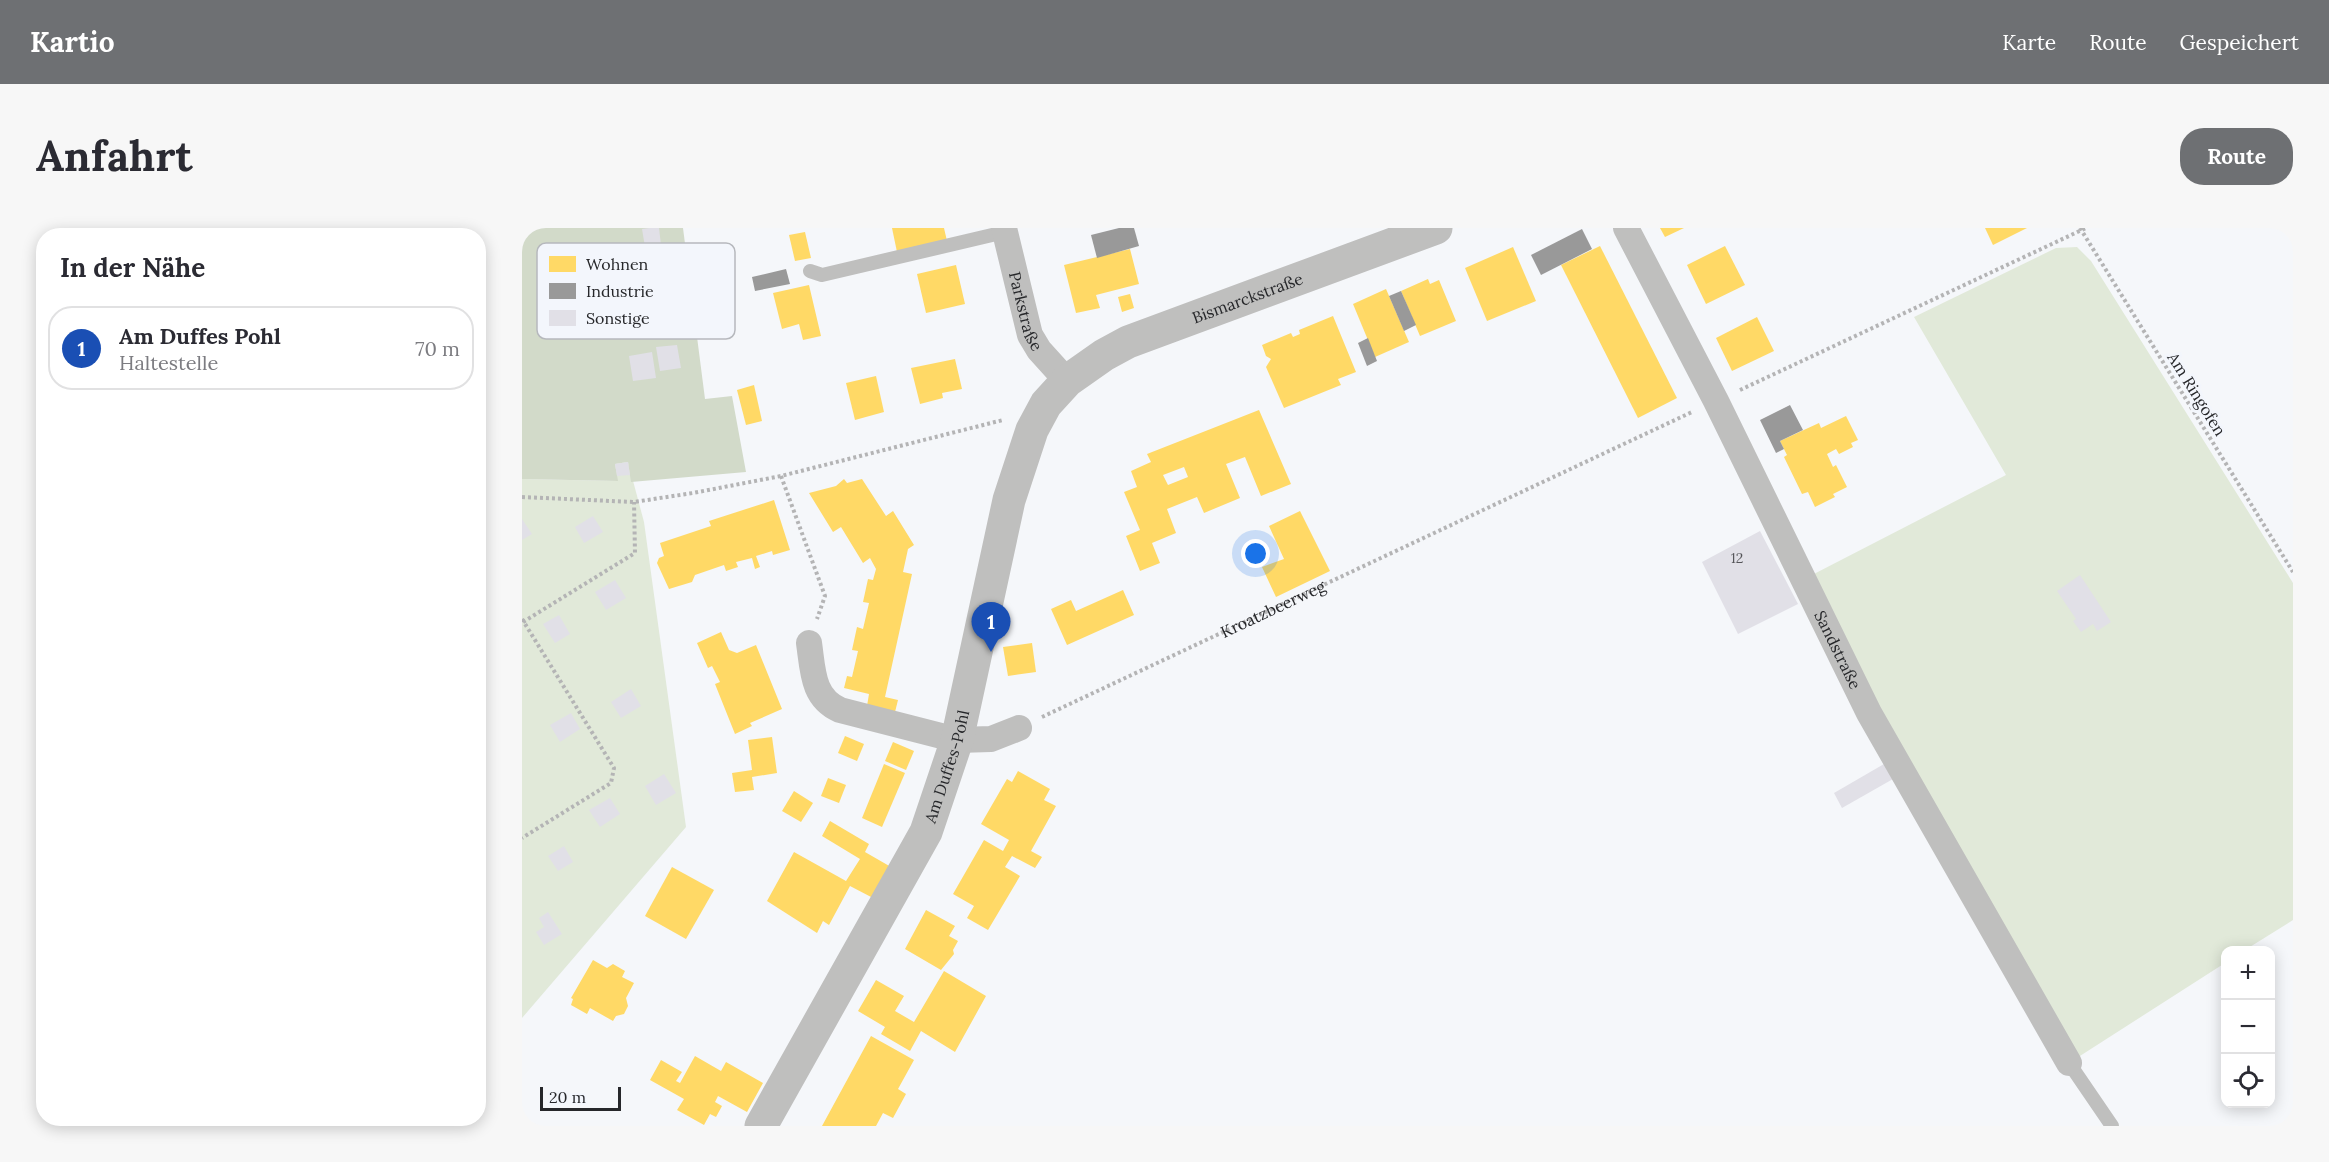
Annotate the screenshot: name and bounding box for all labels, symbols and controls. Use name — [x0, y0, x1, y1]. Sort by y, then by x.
text: Kartio — [30, 24, 114, 60]
text: Karte — [2002, 29, 2056, 56]
text: Route — [2089, 29, 2147, 56]
text: Gespeichert — [2180, 29, 2299, 56]
button: Route — [2180, 128, 2293, 185]
text: Anfahrt — [36, 129, 193, 183]
legend — [537, 243, 735, 339]
text: In der Nähe — [60, 251, 205, 284]
text: Wohnen — [586, 254, 649, 274]
street label: Bismarckstraße — [1189, 268, 1306, 327]
street label: Parkstraße — [1005, 270, 1047, 355]
text: Industrie — [586, 281, 654, 301]
text: Sonstige — [586, 308, 650, 328]
text: Am Duffes Pohl — [119, 322, 281, 350]
text: 1 — [77, 336, 86, 361]
text: 70 m — [415, 336, 460, 361]
street label: Am Ringofen — [2163, 348, 2231, 440]
text: Haltestelle — [119, 350, 218, 375]
your location — [1241, 539, 1270, 568]
house number: 12 — [1731, 549, 1743, 567]
street label: Kroatzbeerweg — [1217, 575, 1330, 642]
pin: 1 — [972, 602, 1010, 652]
street label: Sandstraße — [1810, 607, 1866, 693]
street label: Am Duffes-Pohl — [919, 708, 973, 827]
map controls — [2221, 946, 2275, 1108]
button: + — [2221, 946, 2275, 1000]
button: − — [2221, 1000, 2275, 1054]
button: locate — [2221, 1054, 2275, 1108]
scale bar — [540, 1084, 621, 1112]
text: 20 m — [549, 1087, 586, 1107]

